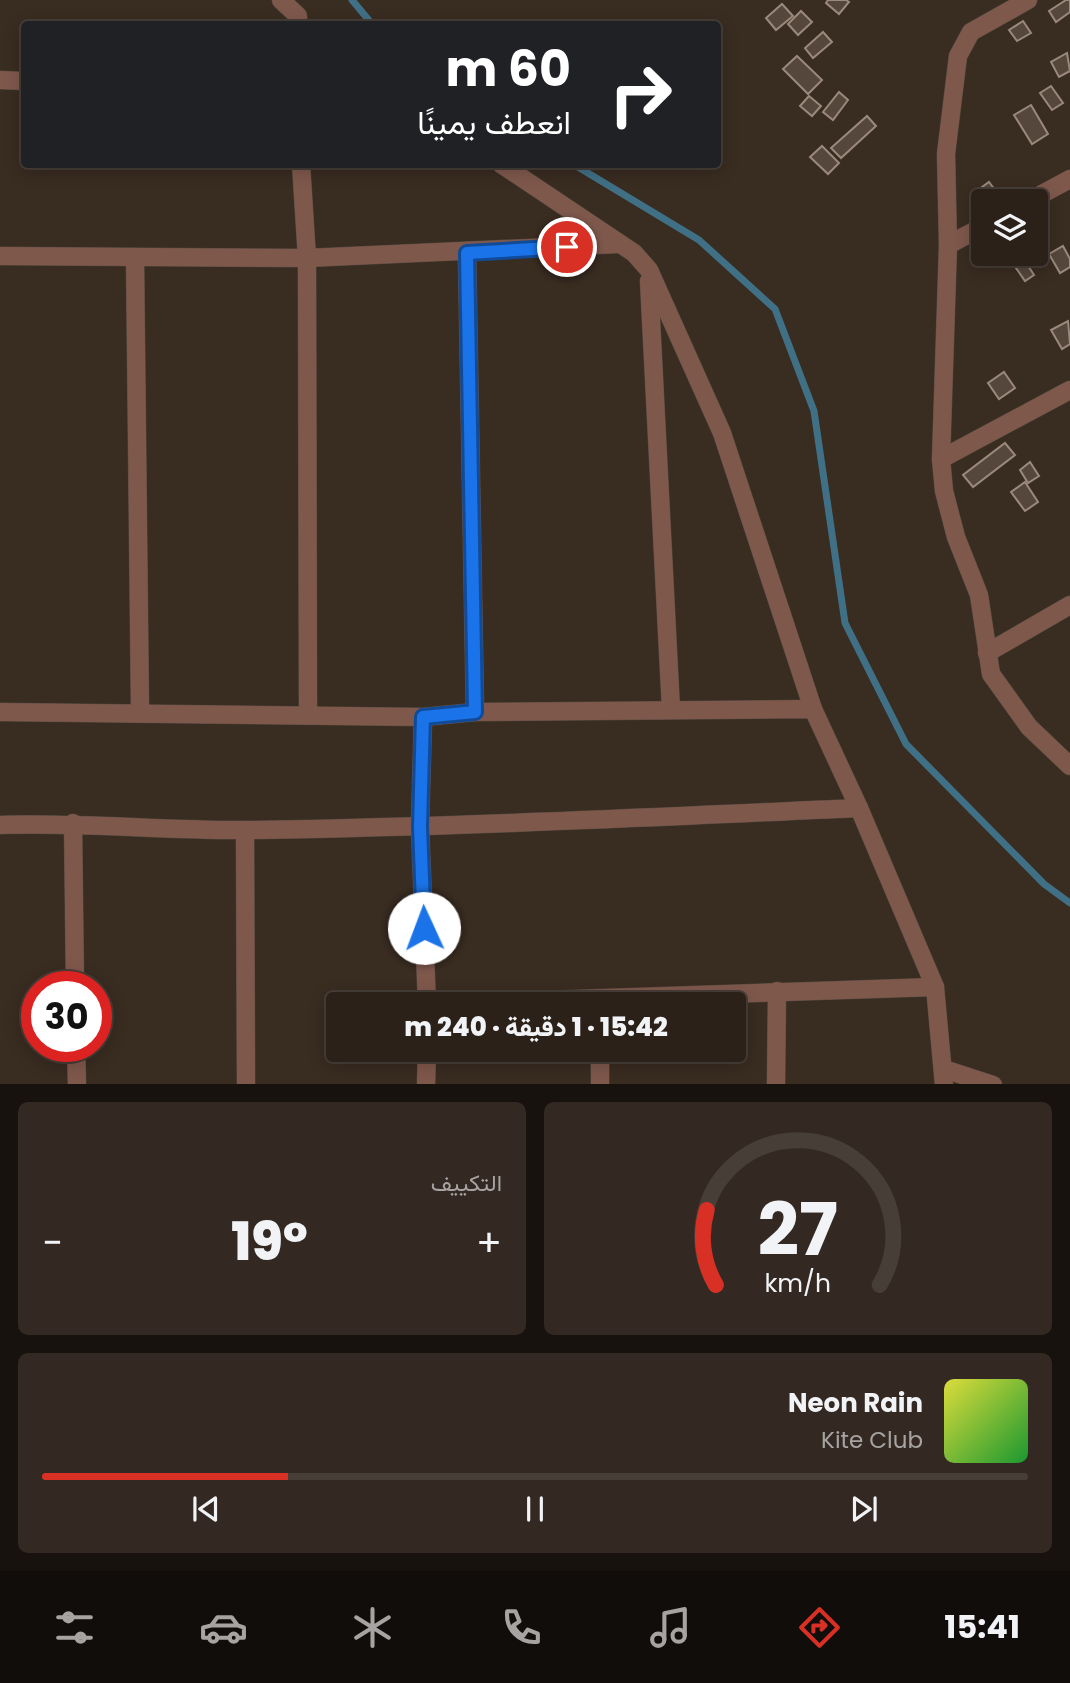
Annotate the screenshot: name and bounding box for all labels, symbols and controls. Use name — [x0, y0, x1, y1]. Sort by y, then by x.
text: 60 m — [446, 35, 571, 103]
icon: right — [595, 49, 686, 140]
text: انعطف يمينًا — [417, 100, 571, 145]
map controls — [971, 189, 1048, 266]
button: layers — [971, 189, 1048, 266]
pin — [537, 217, 597, 277]
icon: arrive — [548, 228, 586, 266]
position arrow — [387, 891, 461, 965]
speed limit sign: 30 — [21, 971, 112, 1062]
text: 15:42 · 1 دقيقة · 240 m — [404, 1009, 668, 1045]
text: التكييف — [431, 1167, 502, 1199]
text: 27 — [758, 1179, 838, 1280]
text: 19° — [231, 1205, 308, 1278]
text: − — [42, 1216, 63, 1269]
text: + — [476, 1216, 502, 1269]
text: km/h — [765, 1265, 831, 1300]
text: Neon Rain — [788, 1385, 923, 1421]
text: Kite Club — [821, 1424, 923, 1456]
icon: previous — [187, 1490, 225, 1528]
icon: pause — [516, 1490, 554, 1528]
icon: next — [845, 1490, 883, 1528]
icon: filters — [50, 1603, 99, 1652]
icon: car — [199, 1603, 248, 1652]
icon: climate — [348, 1603, 397, 1652]
icon: phone — [497, 1603, 546, 1652]
icon: music — [646, 1603, 695, 1652]
icon: directions — [795, 1603, 844, 1652]
text: 15:41 — [944, 1604, 1020, 1649]

